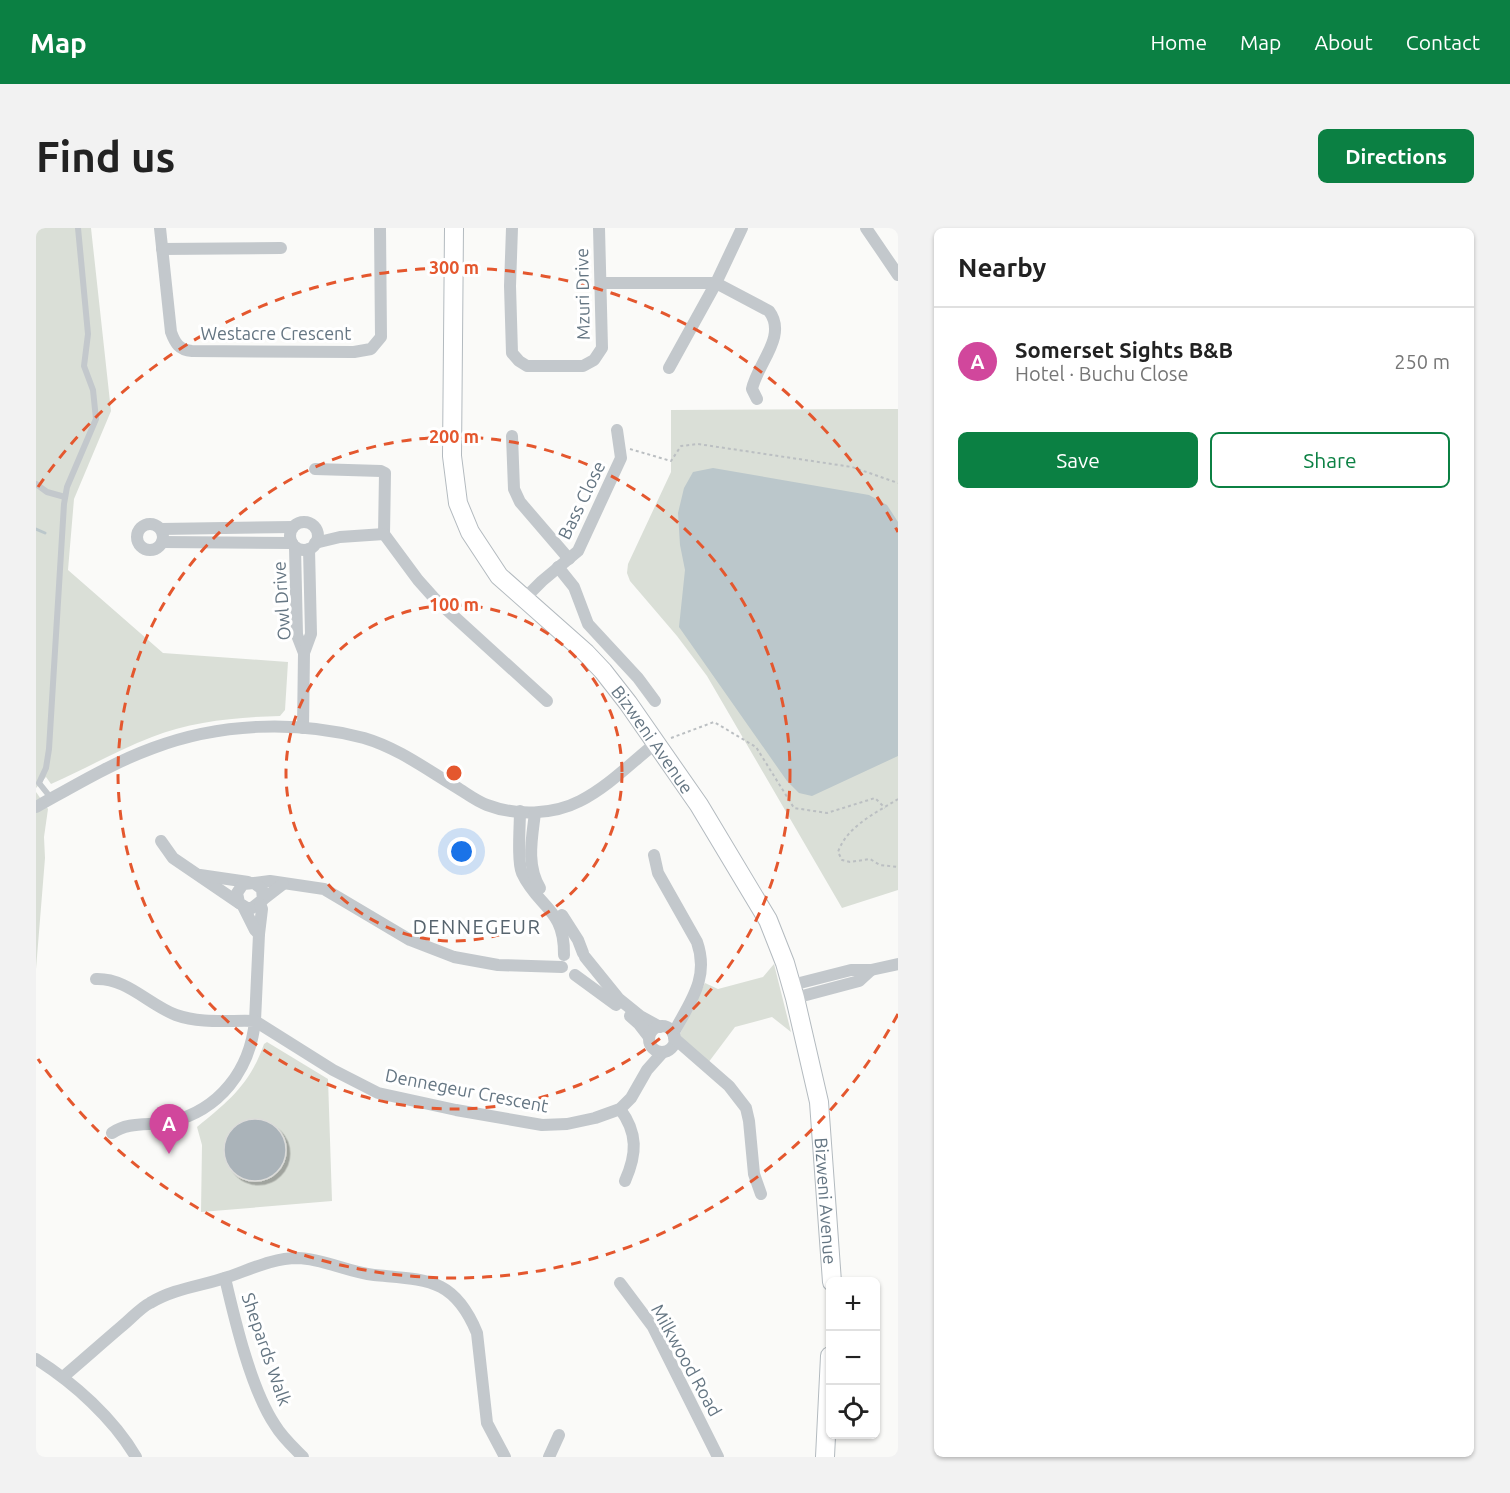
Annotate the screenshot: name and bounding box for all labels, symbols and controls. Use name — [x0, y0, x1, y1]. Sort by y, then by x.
text: Map — [30, 27, 87, 58]
text: Home — [1150, 30, 1207, 54]
text: Map — [1240, 30, 1281, 54]
text: About — [1314, 30, 1373, 54]
text: Contact — [1406, 30, 1480, 54]
button: Directions — [1318, 129, 1474, 183]
text: Find us — [36, 133, 175, 180]
street label: Mzuri Drive — [571, 248, 593, 340]
text: Nearby — [958, 253, 1046, 282]
text: 300 m — [429, 257, 479, 277]
street label: Westacre Crescent — [201, 323, 351, 343]
text: Somerset Sights B&B — [1015, 337, 1233, 362]
text: A — [970, 350, 985, 373]
text: 250 m — [1394, 350, 1450, 373]
text: Hotel · Buchu Close — [1015, 362, 1189, 385]
text: 200 m — [429, 426, 479, 446]
button: Save — [958, 432, 1198, 488]
button: Share — [1210, 432, 1450, 488]
street label: Bass Close — [553, 458, 609, 542]
street label: Owl Drive — [268, 561, 294, 641]
text: 100 m — [429, 594, 479, 614]
street label: Bizweni Avenue — [608, 681, 698, 797]
centre of rings — [444, 763, 464, 783]
your location — [447, 837, 476, 866]
district label: DENNEGEUR — [413, 915, 541, 938]
street label: Dennegeur Crescent — [384, 1064, 550, 1116]
pin: A — [150, 1104, 188, 1154]
street label: Bizweni Avenue — [812, 1137, 841, 1265]
map controls — [826, 1277, 880, 1439]
button: + — [826, 1277, 880, 1331]
street label: Shepards Walk — [238, 1290, 296, 1408]
street label: Milkwood Road — [648, 1300, 726, 1420]
button: − — [826, 1331, 880, 1385]
button: locate — [826, 1385, 880, 1439]

